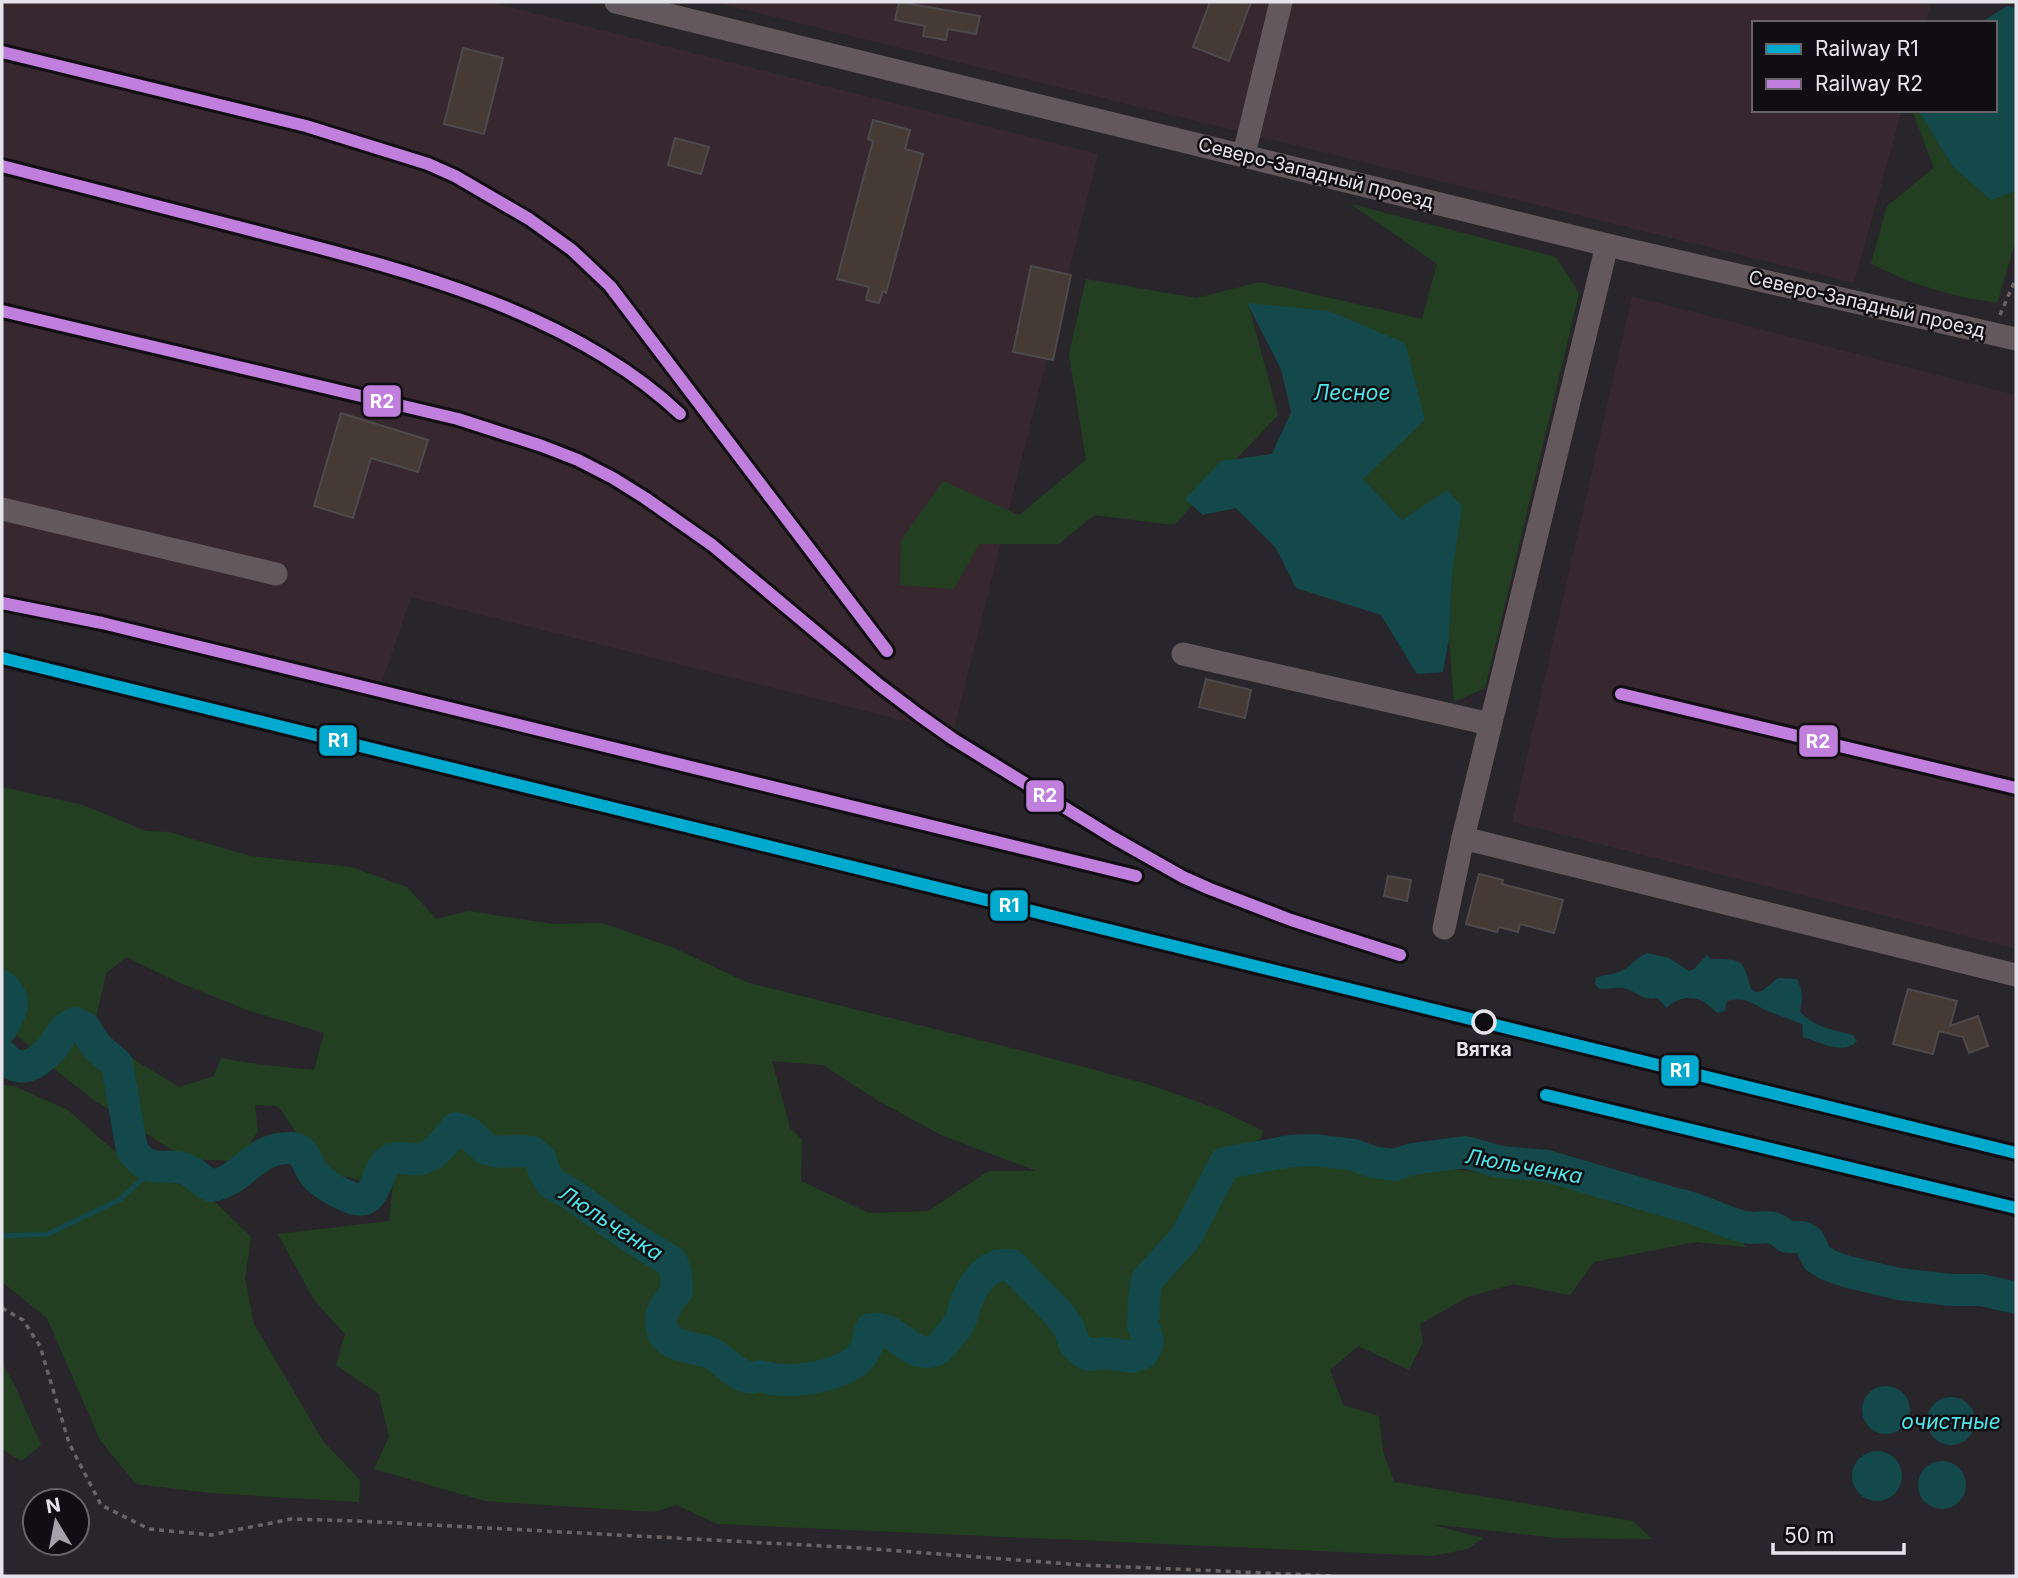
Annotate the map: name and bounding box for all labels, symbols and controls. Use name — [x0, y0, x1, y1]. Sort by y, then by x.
legend — [1752, 21, 1997, 112]
text: Railway R1 — [1815, 36, 1919, 61]
text: Railway R2 — [1815, 71, 1923, 96]
street label: Северо-Западный проезд — [1196, 133, 1436, 213]
street label: Северо-Западный проезд — [1746, 266, 1988, 342]
water label: Лесное — [1314, 380, 1390, 405]
line badge: R2 — [362, 384, 402, 418]
text: R2 — [370, 390, 394, 413]
line badge: R1 — [318, 724, 358, 757]
line badge: R2 — [1798, 724, 1839, 758]
text: R1 — [328, 729, 348, 752]
text: R2 — [1806, 730, 1830, 753]
line badge: R2 — [1025, 779, 1065, 813]
text: R2 — [1033, 784, 1057, 807]
line badge: R1 — [989, 889, 1029, 922]
text: R1 — [999, 894, 1019, 917]
marker: Вятка — [1472, 1010, 1496, 1034]
place label: Вятка — [1456, 1038, 1512, 1061]
line badge: R1 — [1660, 1054, 1700, 1087]
text: R1 — [1670, 1059, 1690, 1082]
water label: Люльченка — [1464, 1143, 1585, 1189]
water label: Люльченка — [555, 1180, 667, 1266]
water label: очистные — [1901, 1409, 2001, 1434]
north arrow — [21, 1487, 91, 1557]
text: N — [44, 1493, 62, 1518]
scale bar — [1773, 1512, 1904, 1556]
text: 50 m — [1784, 1523, 1834, 1548]

